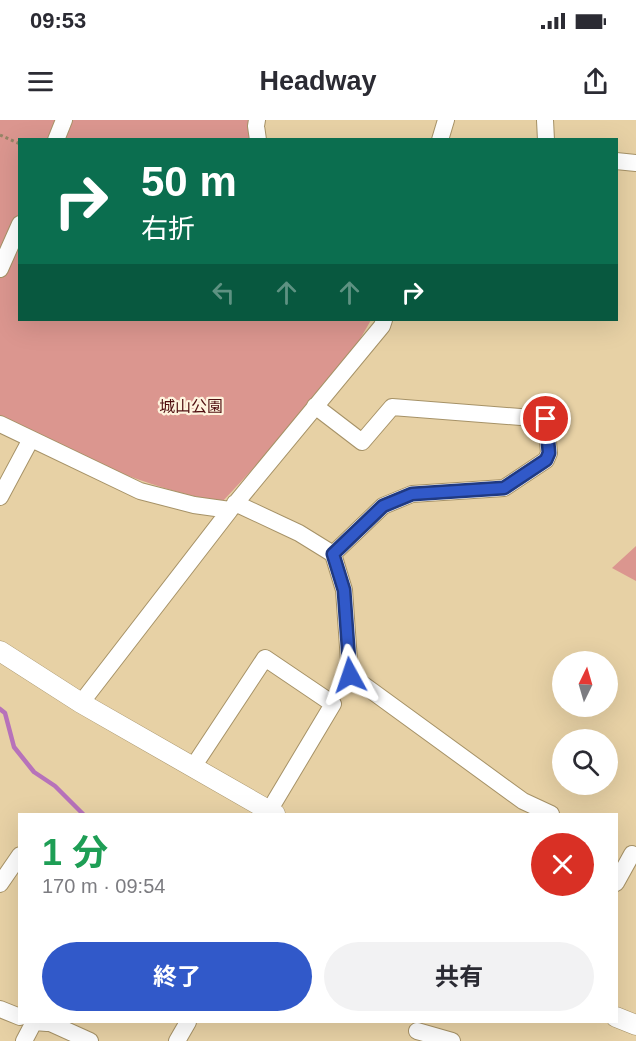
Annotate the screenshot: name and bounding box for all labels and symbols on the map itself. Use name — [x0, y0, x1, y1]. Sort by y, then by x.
pin — [520, 393, 571, 444]
park label: 城山公園 — [159, 398, 223, 415]
position arrow — [318, 643, 382, 707]
north arrow — [552, 651, 618, 717]

